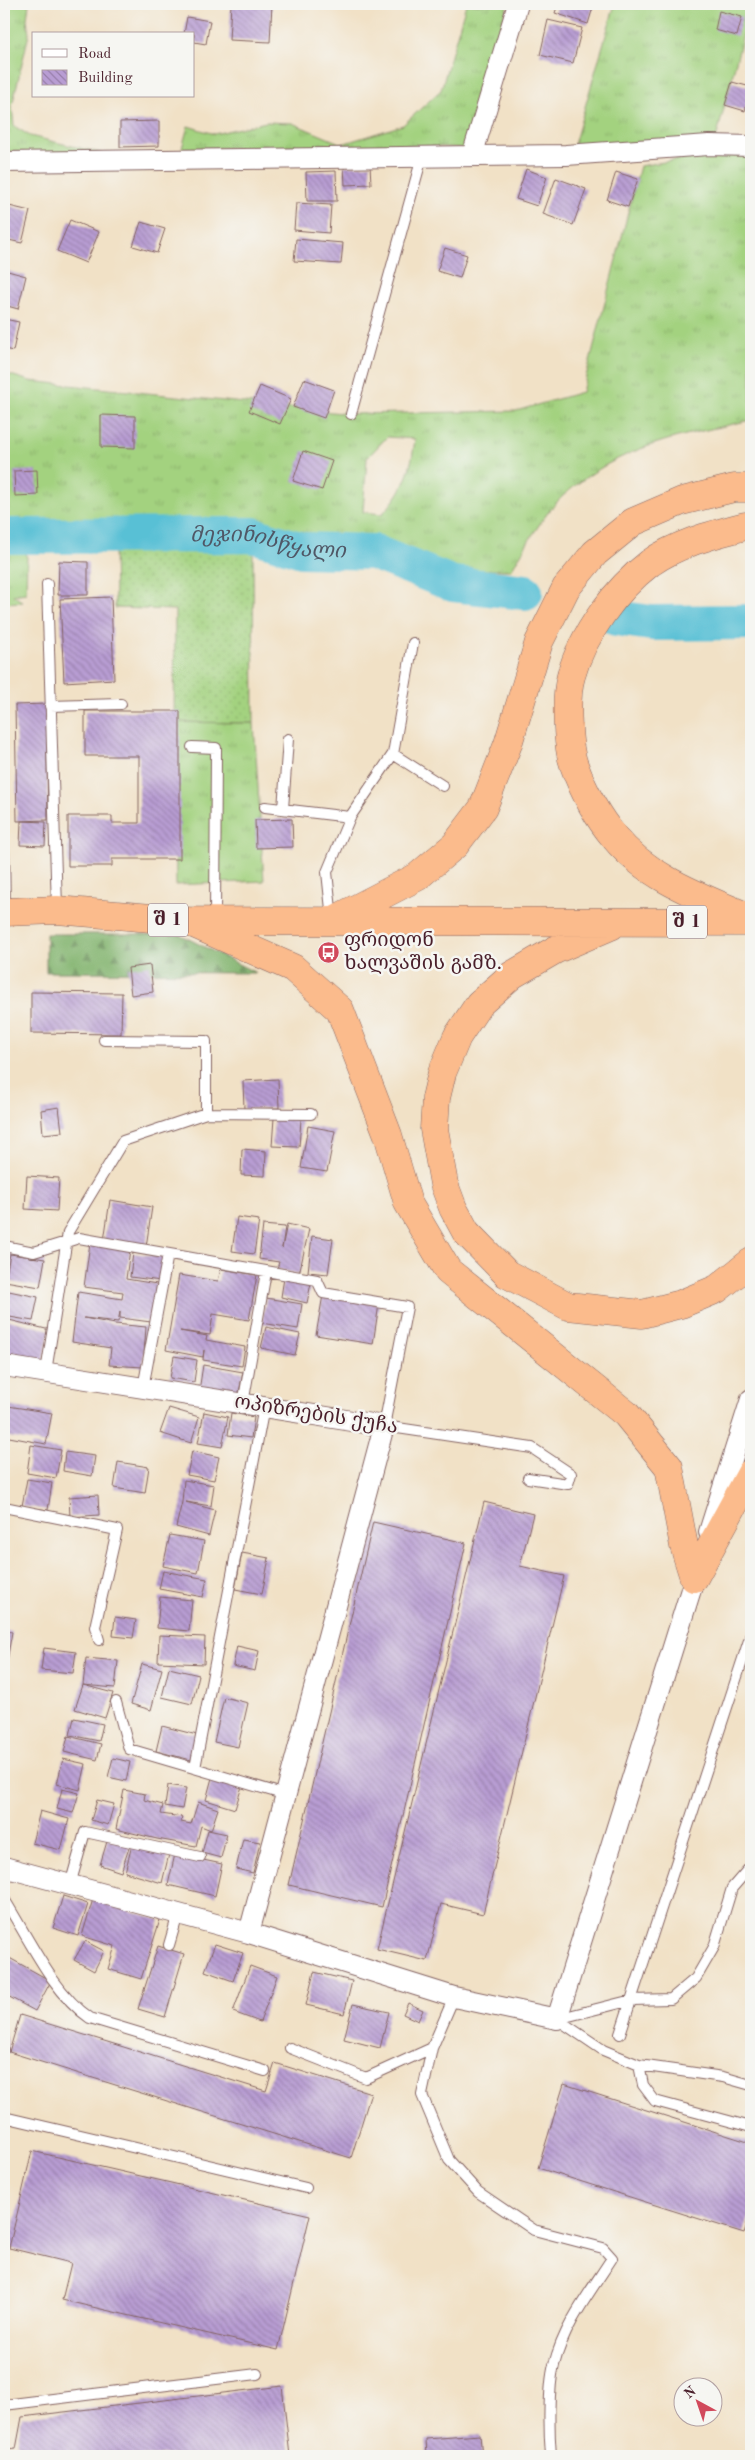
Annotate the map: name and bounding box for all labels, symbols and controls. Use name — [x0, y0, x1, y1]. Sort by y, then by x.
legend — [32, 32, 195, 98]
text: Road — [78, 47, 112, 62]
text: Building — [78, 71, 133, 86]
water label: მეჯინისწყალი — [190, 523, 347, 562]
road number: შ 1 — [148, 904, 188, 936]
road number: შ 1 — [667, 906, 707, 939]
place label: ფრიდონ ხალვაშის გამზ. — [344, 930, 502, 974]
bus stop icon: ფრიდონ ხალვაშის გამზ. — [316, 941, 340, 965]
street label: ოპიზრების ქუჩა — [233, 1392, 399, 1438]
north arrow — [672, 2378, 722, 2428]
text: N — [682, 2384, 699, 2402]

